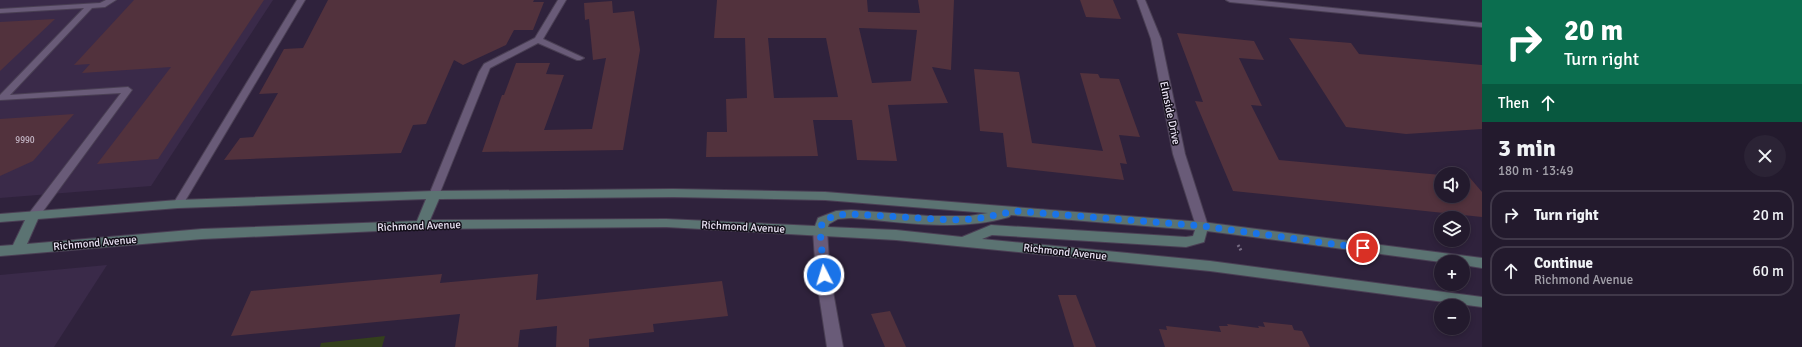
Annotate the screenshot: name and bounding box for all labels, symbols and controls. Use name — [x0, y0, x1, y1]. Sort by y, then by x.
text: 20 m — [1564, 14, 1623, 48]
icon: right — [1498, 16, 1550, 68]
text: Turn right — [1564, 48, 1639, 70]
street label: Elmside Drive — [1157, 80, 1183, 146]
icon: ahead — [1537, 92, 1559, 114]
text: Then — [1498, 94, 1529, 112]
text: 3 min — [1498, 133, 1556, 163]
house number: 9990 — [15, 135, 35, 146]
button: close — [1744, 135, 1786, 177]
text: 180 m · 13:49 — [1498, 163, 1574, 179]
map controls — [1434, 167, 1470, 335]
button: sound — [1434, 167, 1470, 203]
icon: right — [1500, 204, 1522, 226]
text: Turn right — [1534, 206, 1599, 224]
text: 20 m — [1753, 206, 1784, 224]
button: layers — [1434, 211, 1470, 247]
street label: Richmond Avenue — [377, 218, 461, 234]
street label: Richmond Avenue — [701, 218, 785, 236]
pin — [1346, 231, 1380, 265]
street label: Richmond Avenue — [53, 233, 137, 253]
icon: arrive — [1352, 237, 1374, 259]
street label: Richmond Avenue — [1023, 241, 1107, 263]
position arrow — [803, 254, 845, 296]
text: Continue — [1534, 254, 1593, 272]
button: + — [1434, 255, 1470, 291]
icon: ahead — [1500, 260, 1522, 282]
text: 60 m — [1753, 262, 1784, 280]
text: Richmond Avenue — [1534, 272, 1633, 288]
button: − — [1434, 299, 1470, 335]

